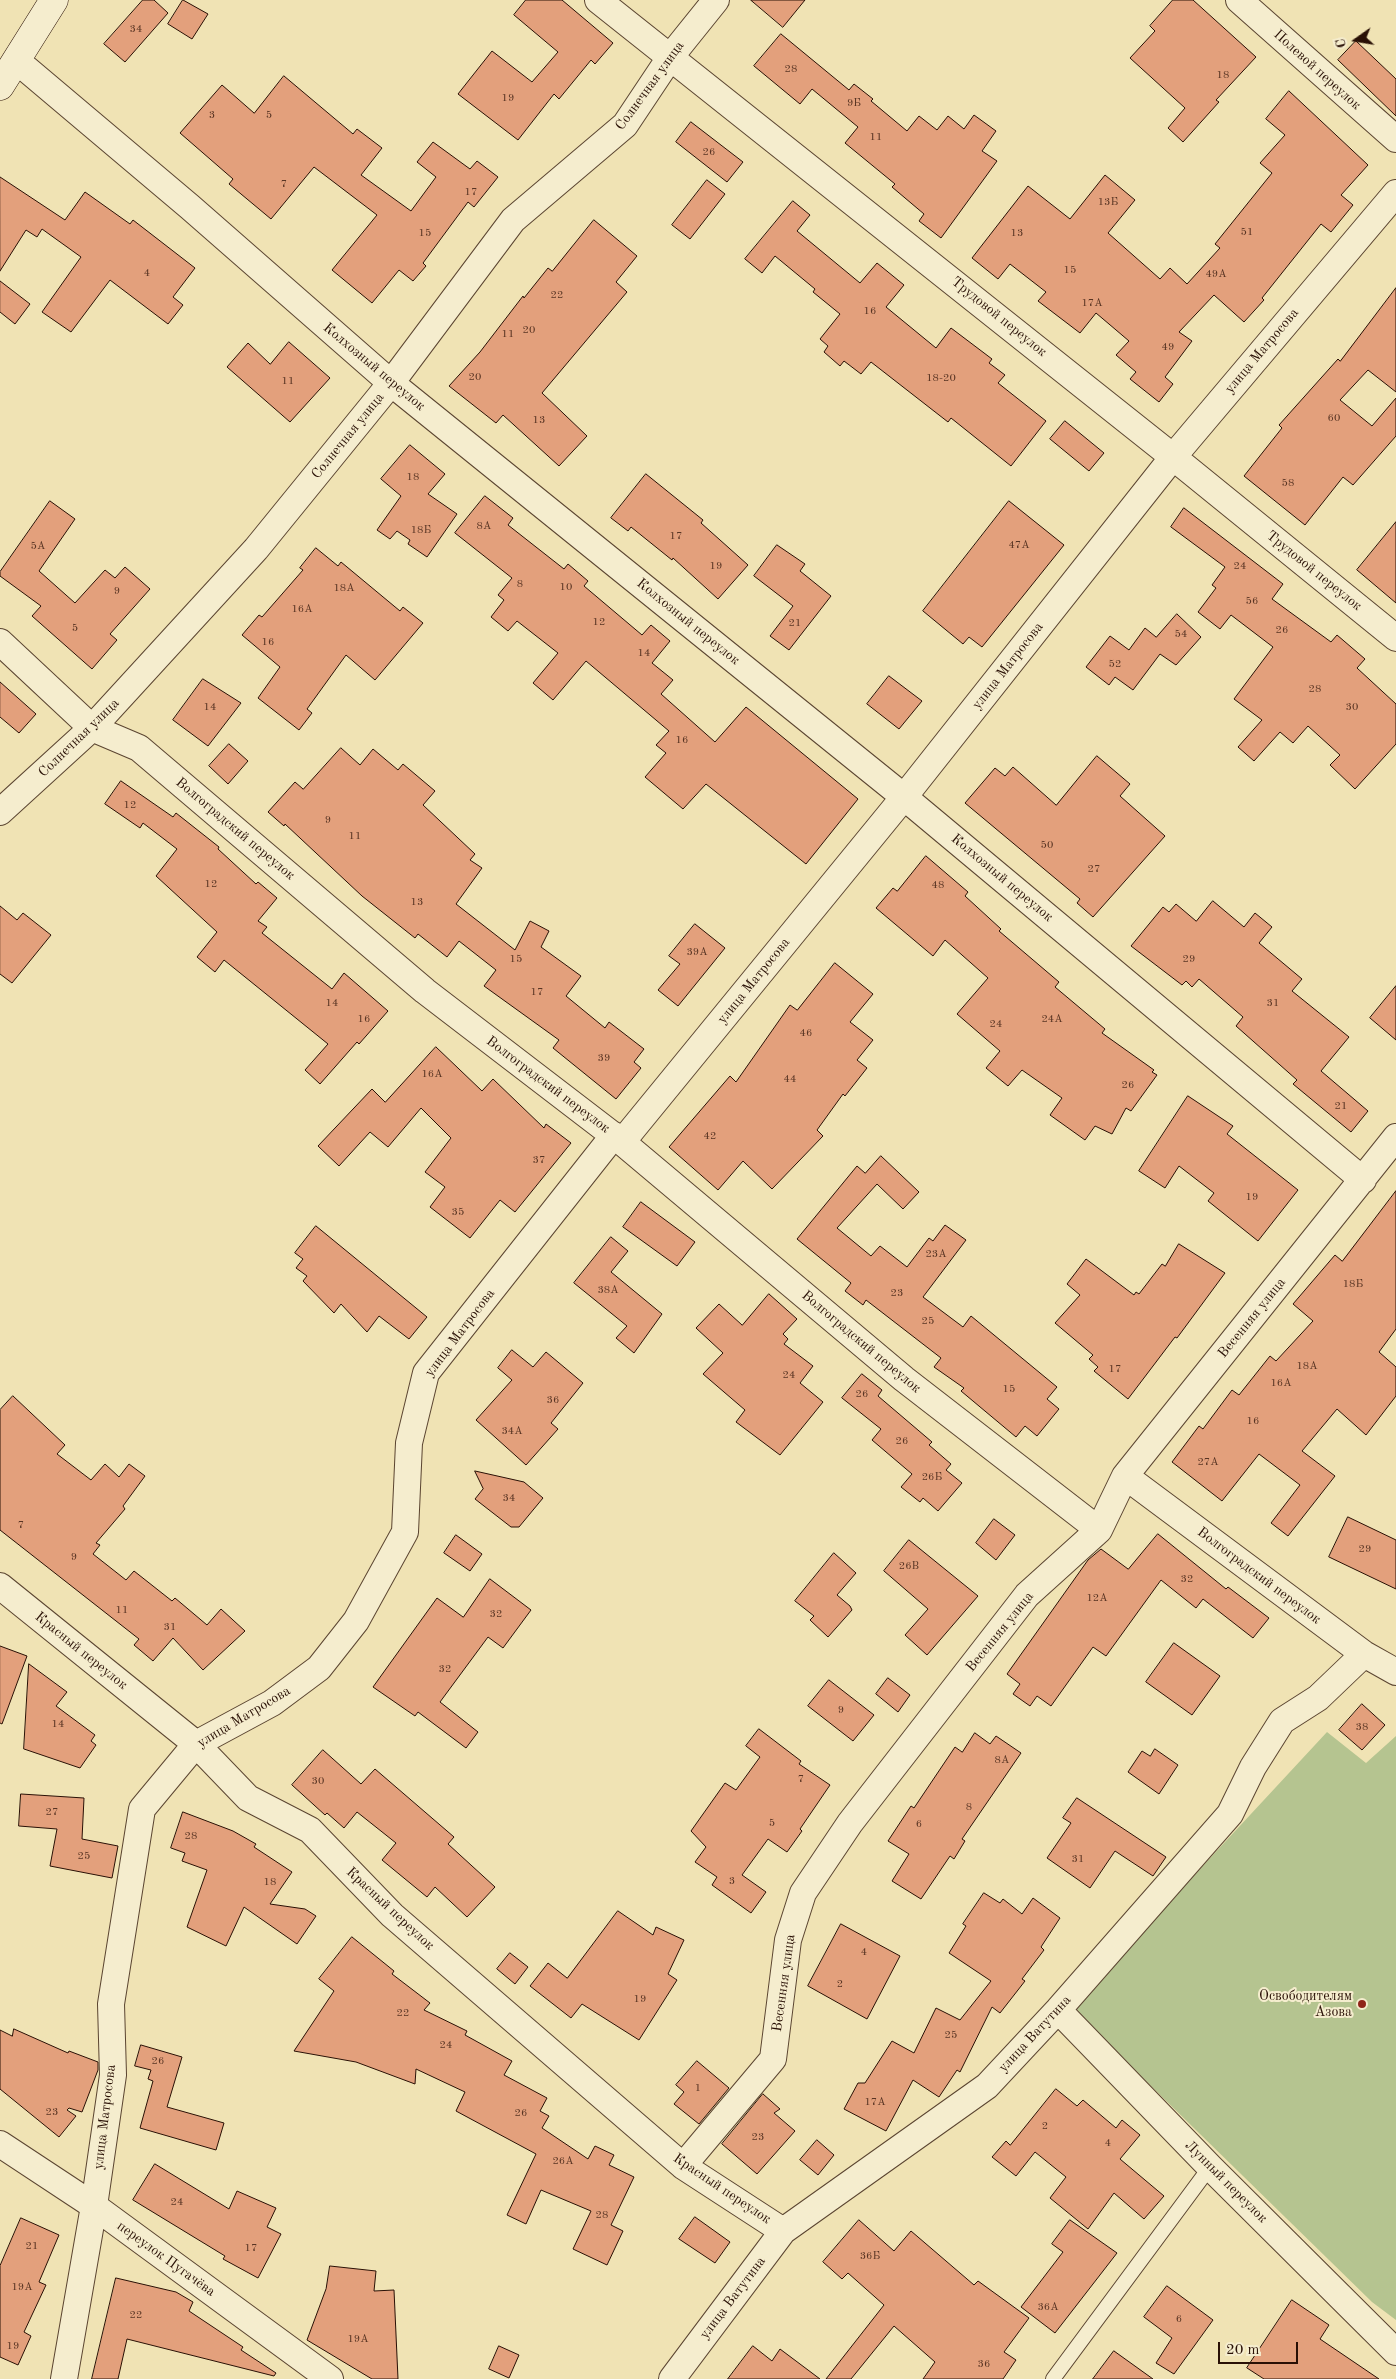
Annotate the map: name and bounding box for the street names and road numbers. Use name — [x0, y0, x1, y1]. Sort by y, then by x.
street label: Полевой переулок — [1270, 26, 1364, 114]
street label: Солнечная улица — [612, 38, 688, 134]
street label: Трудовой переулок — [948, 273, 1050, 361]
street label: улица Матросова — [1222, 305, 1302, 397]
street label: Колхозный переулок — [320, 319, 428, 415]
street label: Солнечная улица — [308, 389, 388, 483]
street label: Трудовой переулок — [1263, 527, 1365, 615]
street label: Колхозный переулок — [633, 575, 743, 669]
street label: улица Матросова — [969, 619, 1047, 713]
street label: Солнечная улица — [35, 695, 123, 781]
street label: Волгоградский переулок — [172, 774, 298, 884]
street label: Колхозный переулок — [948, 830, 1056, 926]
street label: улица Матросова — [714, 935, 794, 1027]
street label: Волгоградский переулок — [483, 1033, 613, 1137]
street label: Весенняя улица — [1215, 1275, 1289, 1361]
street label: улица Матросова — [421, 1286, 499, 1380]
street label: Волгоградский переулок — [798, 1287, 924, 1397]
street label: Волгоградский переулок — [1194, 1524, 1324, 1628]
street label: Весенняя улица — [963, 1589, 1037, 1675]
street label: Красный переулок — [31, 1609, 131, 1693]
street label: улица Матросова — [194, 1683, 294, 1751]
street label: Красный переулок — [342, 1864, 438, 1954]
street label: Весенняя улица — [769, 1933, 799, 2033]
street label: улица Ватутина — [995, 1992, 1075, 2076]
street label: улица Матросова — [90, 2063, 120, 2171]
street label: Лунный переулок — [1181, 2137, 1271, 2227]
street label: Красный переулок — [670, 2150, 774, 2228]
street label: переулок Пугачёва — [114, 2218, 218, 2300]
street label: улица Ватутина — [696, 2253, 770, 2343]

